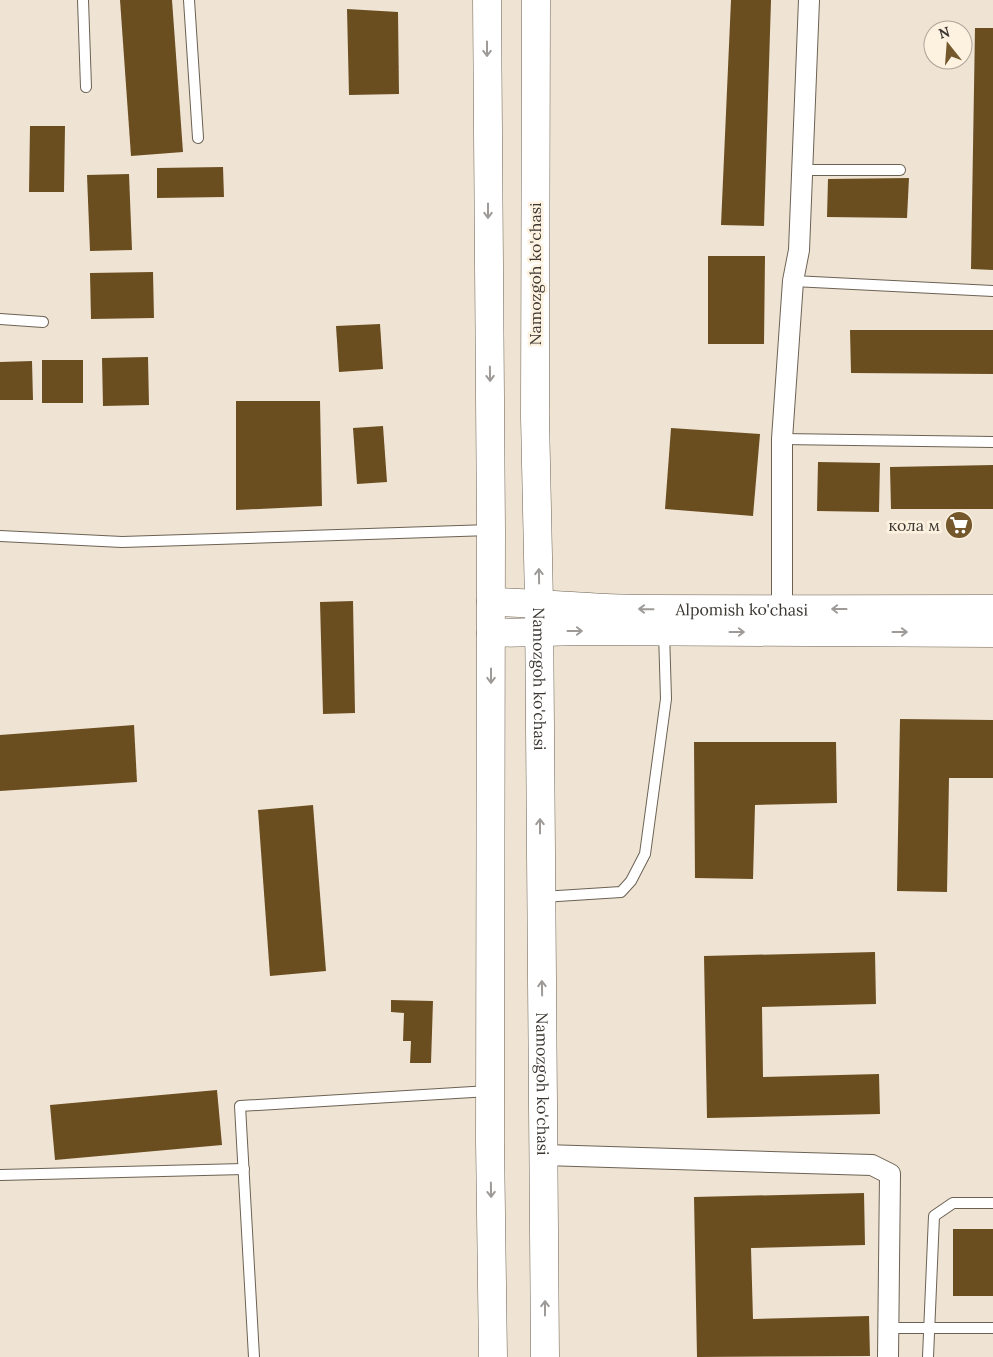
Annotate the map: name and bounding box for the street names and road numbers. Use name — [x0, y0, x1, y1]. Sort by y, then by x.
street label: Namozgoh ko'chasi — [525, 202, 545, 346]
street label: Alpomish ko'chasi — [675, 599, 808, 619]
street label: Namozgoh ko'chasi — [529, 607, 550, 751]
street label: Namozgoh ko'chasi — [532, 1012, 553, 1156]

